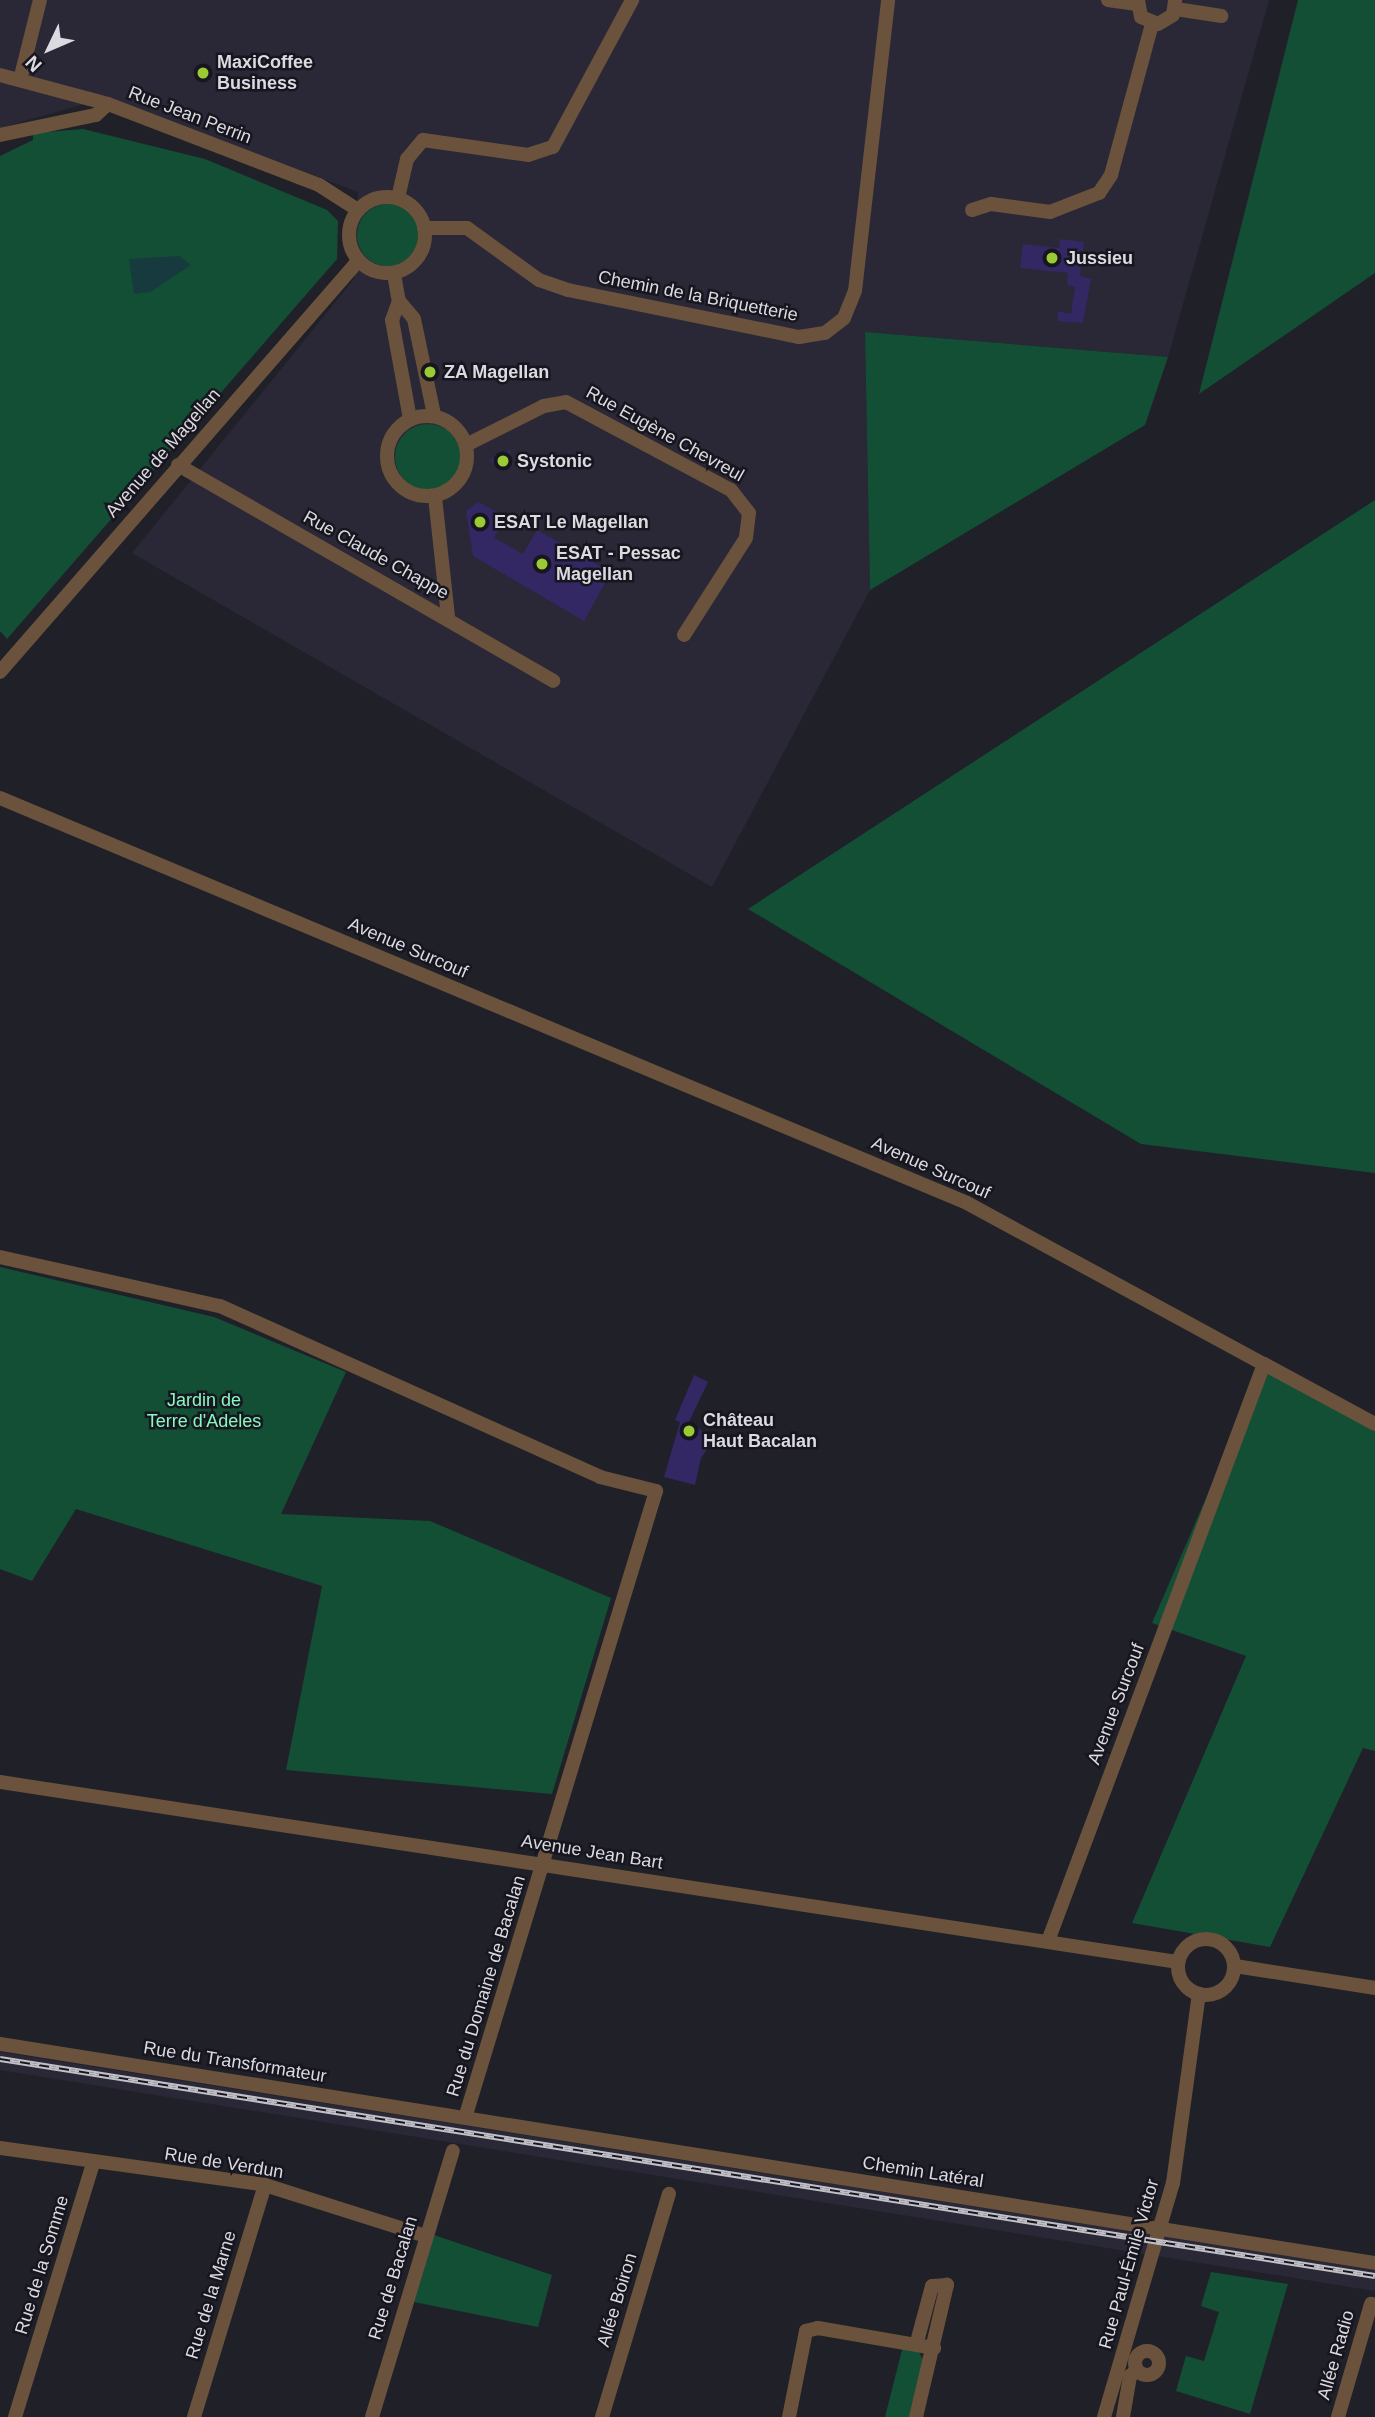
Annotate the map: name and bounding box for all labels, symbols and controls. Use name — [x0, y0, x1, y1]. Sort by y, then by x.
north arrow — [14, 14, 84, 84]
text: N — [21, 52, 46, 76]
place label: MaxiCoffee Business — [217, 52, 313, 94]
marker: MaxiCoffee Business — [195, 65, 211, 81]
street label: Rue Jean Perrin — [125, 82, 255, 148]
place label: Jussieu — [1066, 247, 1133, 269]
marker: Jussieu — [1044, 250, 1060, 266]
street label: Chemin de la Briquetterie — [596, 266, 800, 326]
place label: ZA Magellan — [444, 361, 550, 383]
marker: ZA Magellan — [422, 364, 438, 380]
street label: Rue Eugène Chevreul — [582, 382, 748, 486]
street label: Avenue de Magellan — [101, 384, 225, 522]
place label: Systonic — [517, 450, 592, 472]
marker: Systonic — [495, 453, 511, 469]
street label: Rue Claude Chappe — [299, 506, 453, 604]
place label: ESAT Le Magellan — [494, 511, 649, 533]
marker: ESAT Le Magellan — [472, 514, 488, 530]
place label: ESAT - Pessac Magellan — [556, 543, 681, 586]
marker: ESAT - Pessac Magellan — [534, 556, 550, 572]
street label: Avenue Surcouf — [345, 913, 471, 983]
street label: Avenue Surcouf — [868, 1132, 994, 1204]
park label: Jardin de Terre d'Adeles — [147, 1390, 261, 1432]
place label: Château Haut Bacalan — [703, 1410, 817, 1452]
marker: Château Haut Bacalan — [681, 1423, 697, 1439]
street label: Avenue Surcouf — [1083, 1640, 1149, 1768]
street label: Avenue Jean Bart — [520, 1830, 664, 1874]
street label: Rue du Domaine de Bacalan — [442, 1873, 530, 2099]
street label: Rue du Transformateur — [142, 2037, 328, 2087]
street label: Rue de Verdun — [163, 2143, 285, 2183]
street label: Chemin Latéral — [861, 2152, 985, 2192]
street label: Rue Paul-Émile Victor — [1094, 2177, 1164, 2351]
street label: Rue de la Somme — [11, 2193, 73, 2337]
street label: Rue de Bacalan — [364, 2214, 422, 2342]
street label: Rue de la Marne — [181, 2228, 241, 2362]
street label: Allée Boiron — [592, 2250, 642, 2350]
street label: Allée Radio — [1313, 2308, 1359, 2402]

